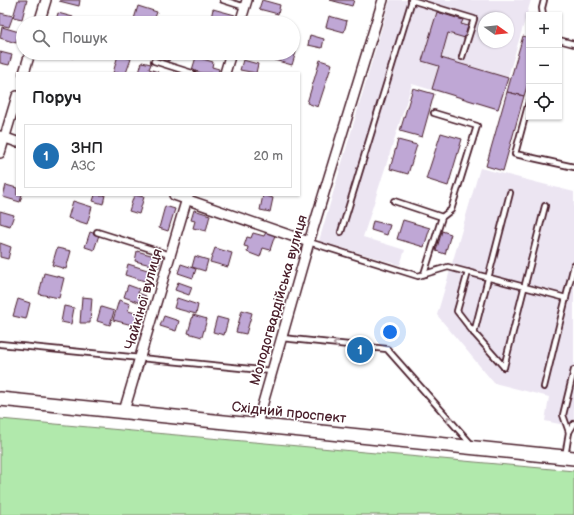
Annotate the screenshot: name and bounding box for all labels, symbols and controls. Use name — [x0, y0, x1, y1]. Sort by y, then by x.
north arrow — [478, 12, 514, 48]
map controls — [526, 12, 562, 120]
button: + — [526, 12, 562, 48]
search box — [16, 16, 300, 60]
icon: search — [30, 27, 52, 49]
text: Пошук — [62, 29, 108, 48]
button: − — [526, 48, 562, 84]
button: locate — [526, 84, 562, 120]
text: Поруч — [32, 88, 82, 108]
text: ЗНП — [71, 139, 103, 158]
text: 1 — [43, 148, 49, 164]
text: 20 m — [253, 148, 283, 164]
text: АЗС — [71, 158, 95, 174]
street label: Молодогвардійська вулиця — [246, 213, 311, 387]
street label: Чайкіної вулиця — [121, 246, 166, 352]
your location — [380, 322, 400, 342]
pin: 1 — [347, 335, 373, 365]
one-way arrow — [333, 339, 339, 348]
street label: Східний проспект — [231, 398, 348, 427]
one-way arrow — [446, 416, 453, 424]

